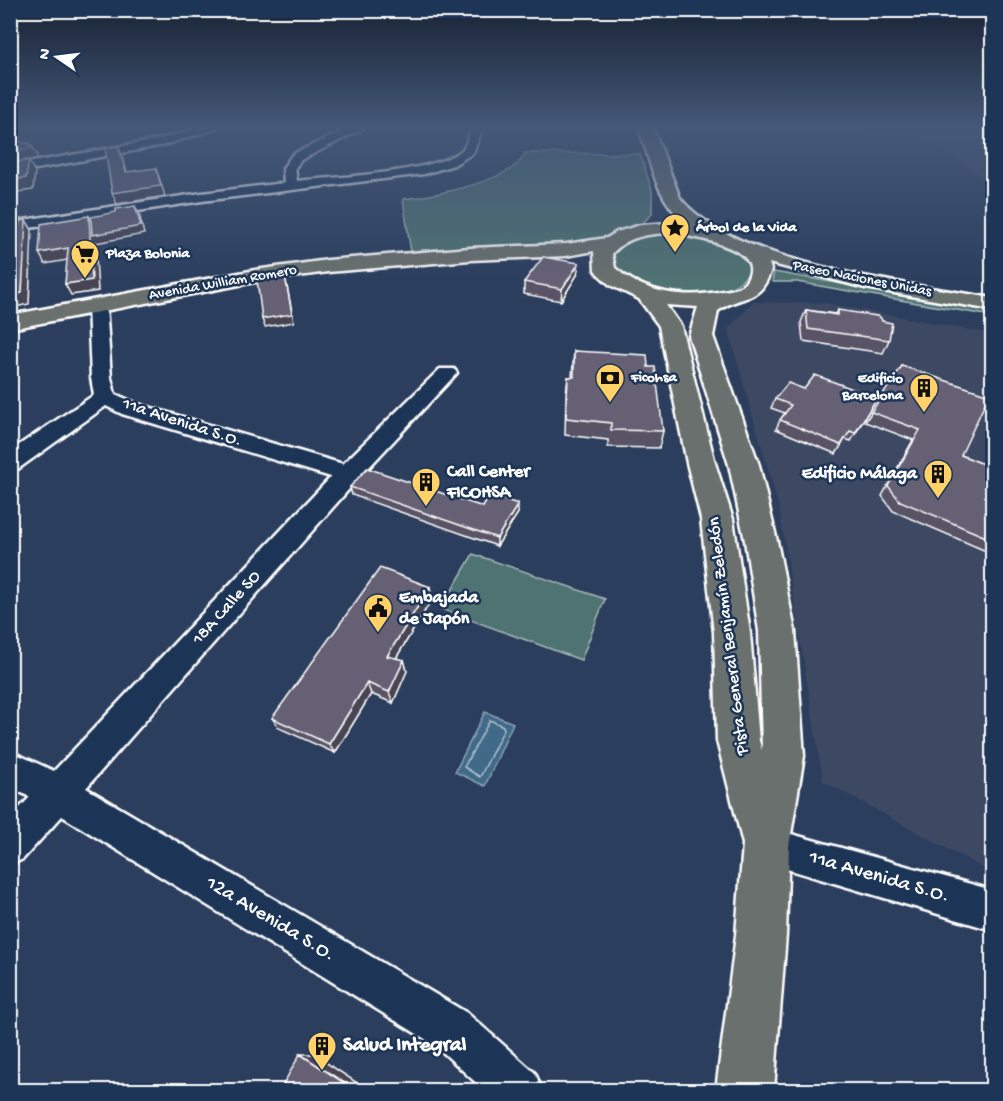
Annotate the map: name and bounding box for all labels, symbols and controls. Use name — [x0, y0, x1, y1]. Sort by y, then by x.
north arrow — [27, 27, 87, 87]
text: N — [35, 46, 56, 62]
place icon: Árbol de la Vida — [659, 212, 691, 254]
place label: Árbol de la Vida — [695, 219, 797, 237]
supermarket icon: Plaza Bolonia — [69, 238, 101, 280]
place label: Plaza Bolonia — [105, 245, 190, 263]
street label: Paseo Naciones Unidas — [790, 257, 933, 301]
street label: Avenida William Romero — [148, 261, 299, 305]
bank icon: Ficohsa — [594, 362, 626, 404]
place label: Ficohsa — [630, 369, 677, 387]
place label: Edificio Barcelona — [841, 370, 904, 405]
building icon: Edificio Barcelona — [908, 372, 940, 414]
street label: 11a Avenida S.O. — [119, 393, 244, 452]
building icon: Edificio Málaga — [922, 458, 954, 500]
place label: Call Center FICOHSA — [446, 462, 532, 504]
place label: Edificio Málaga — [802, 464, 918, 485]
building icon: Call Center FICOHSA — [410, 466, 442, 508]
street label: Pista General Benjamín Zeledón — [704, 515, 754, 757]
street label: 18A Calle SO — [188, 567, 266, 650]
place label: Embajada de Japón — [399, 588, 479, 630]
public building icon: Embajada de Japón — [362, 592, 394, 634]
street label: 11a Avenida S.O. — [805, 846, 952, 910]
street label: 12a Avenida S.O. — [200, 871, 339, 969]
building icon: Salud Integral — [306, 1030, 338, 1072]
place label: Salud Integral — [343, 1034, 467, 1059]

